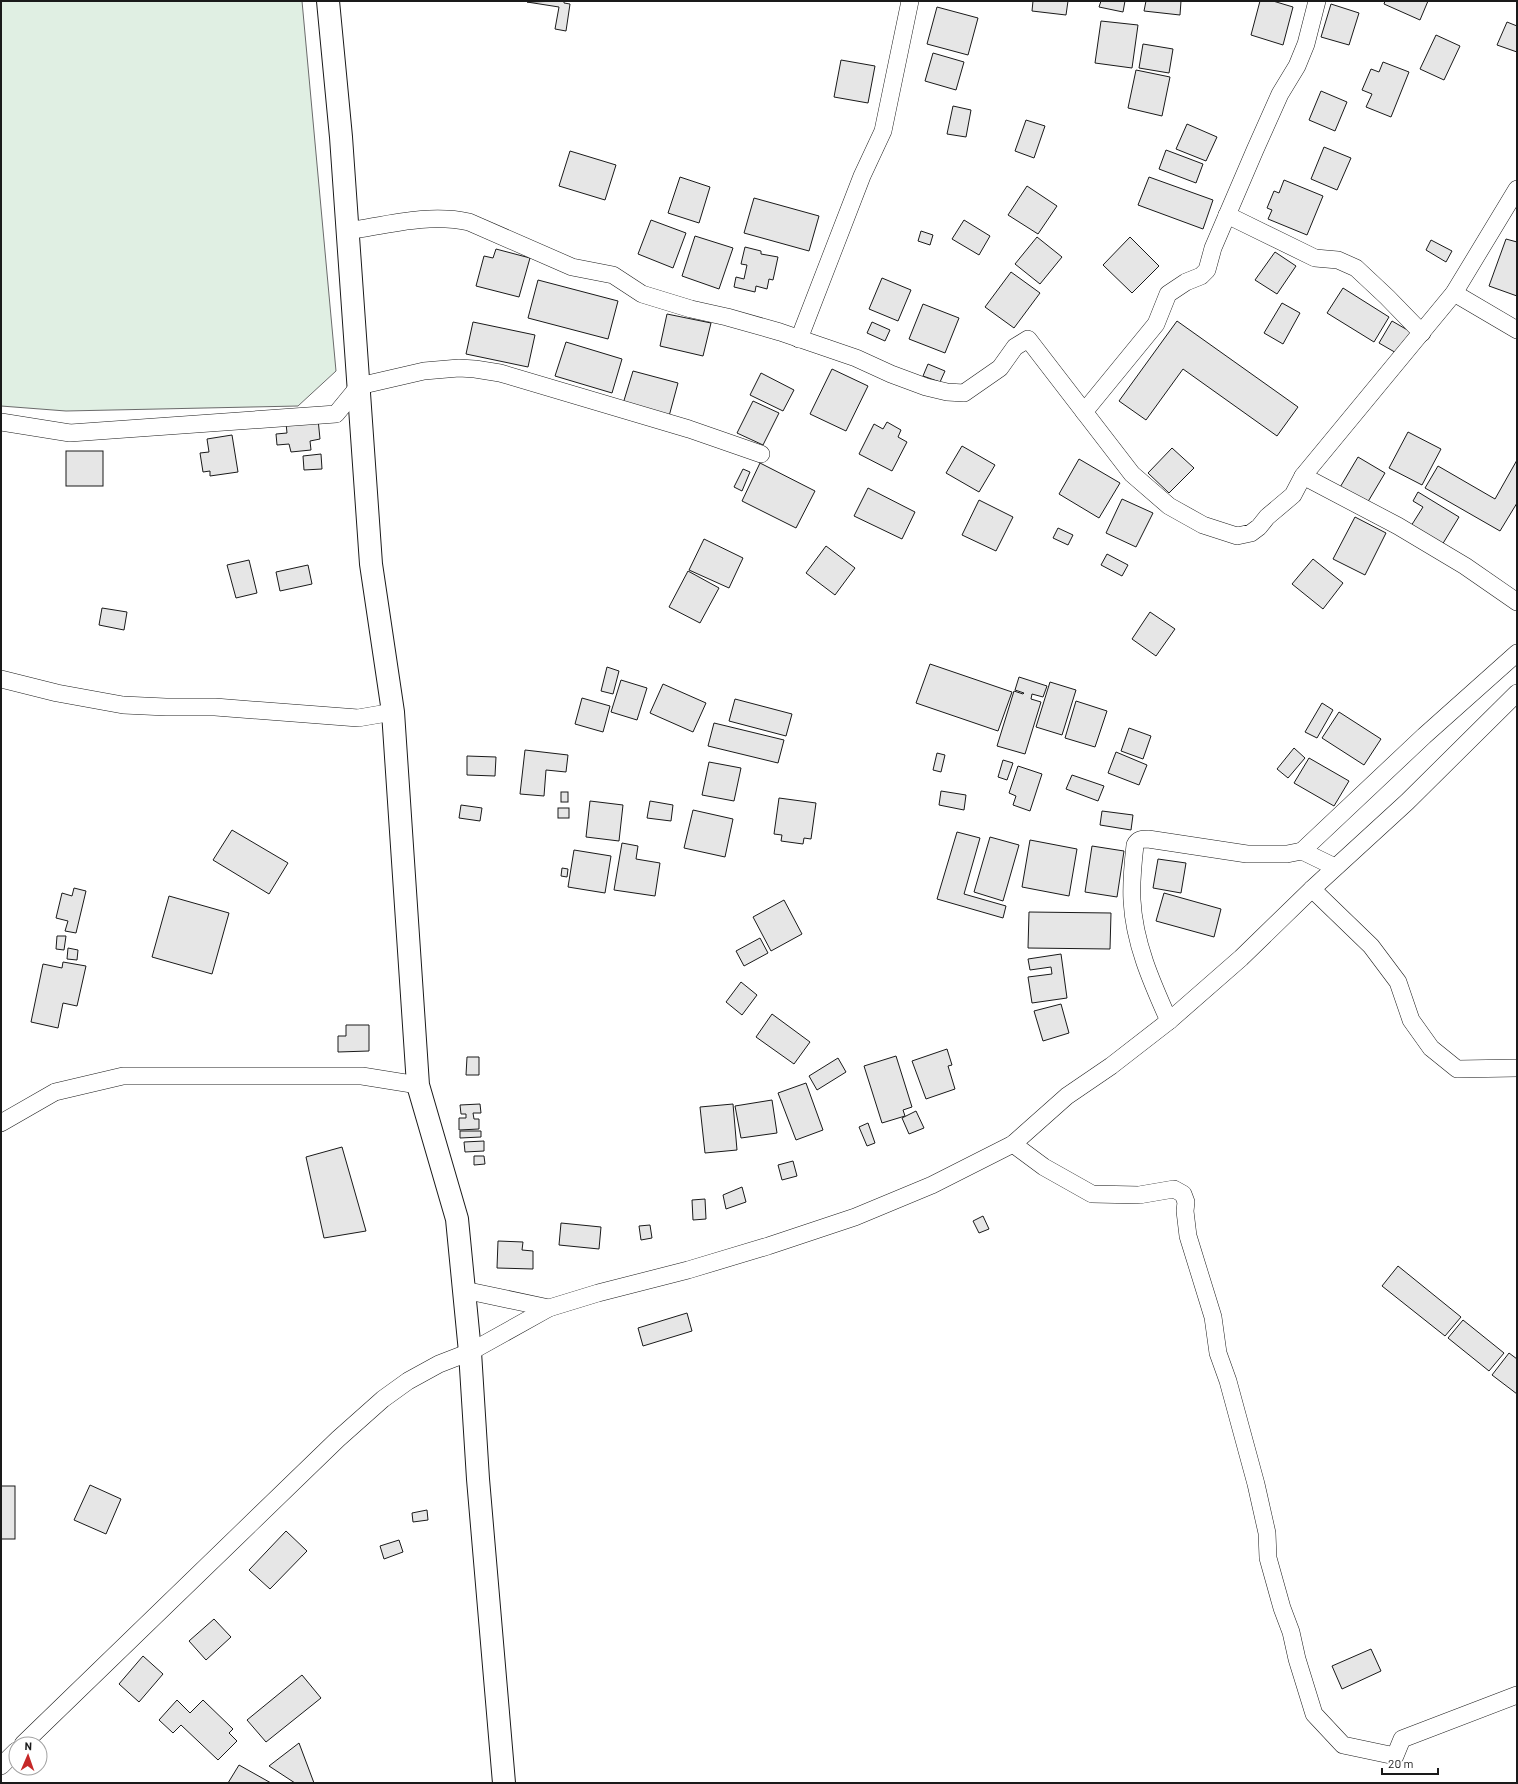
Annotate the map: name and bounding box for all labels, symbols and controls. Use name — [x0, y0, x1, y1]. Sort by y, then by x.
north arrow — [8, 1736, 48, 1776]
text: N — [24, 1739, 32, 1752]
scale bar — [1382, 1750, 1438, 1776]
text: 20 m — [1388, 1756, 1414, 1770]

